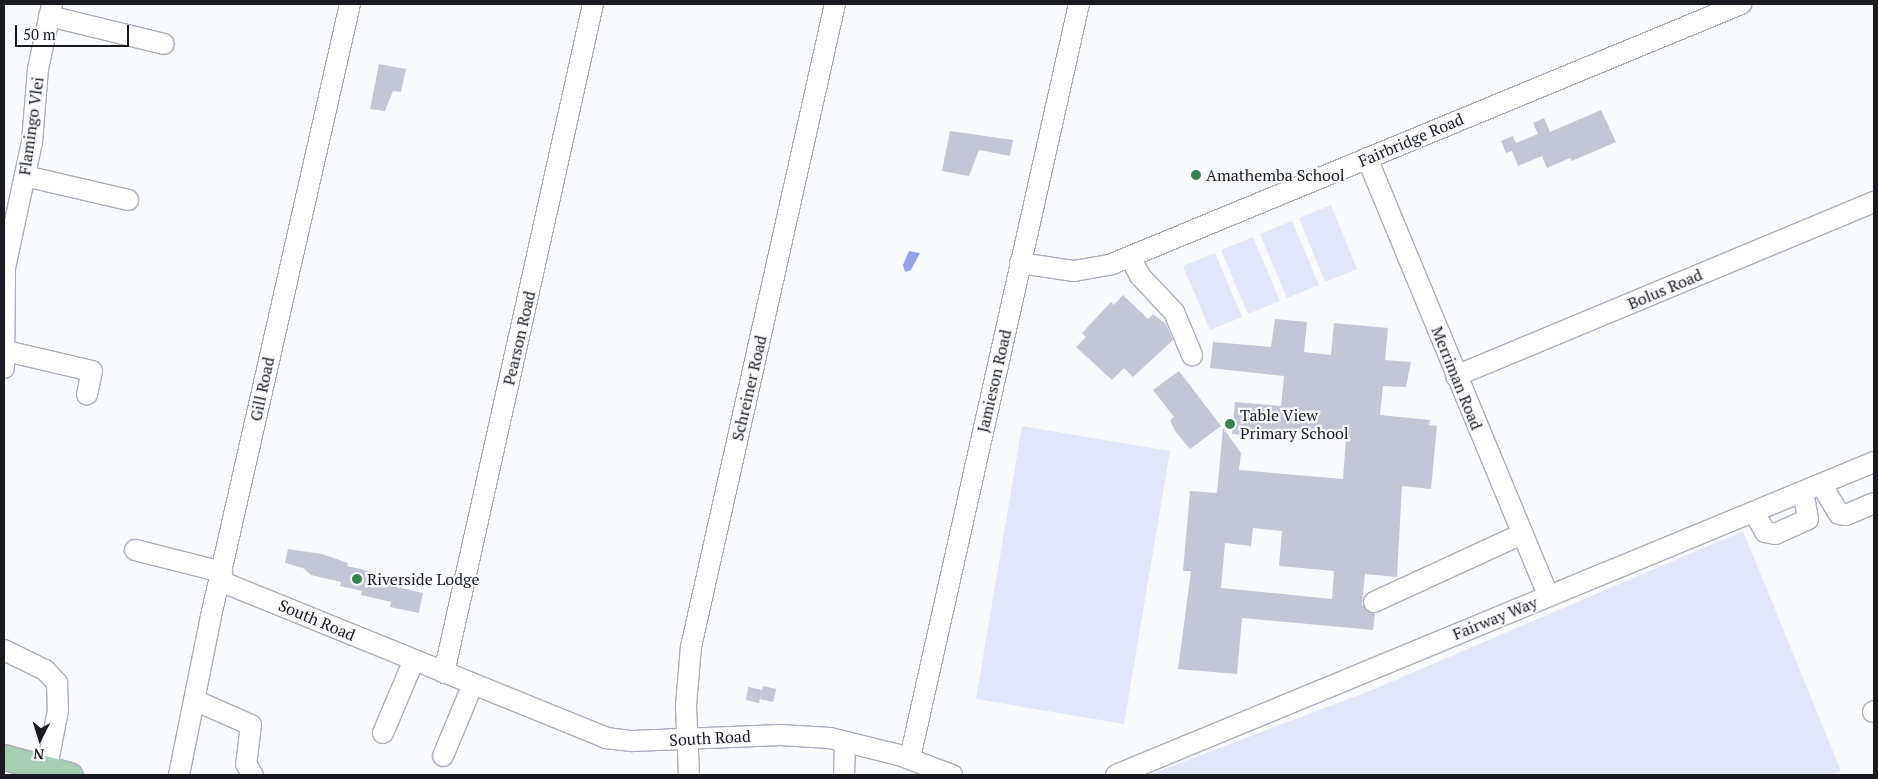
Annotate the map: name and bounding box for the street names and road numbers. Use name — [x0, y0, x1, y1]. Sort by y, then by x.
street label: Flamingo Vlei — [15, 75, 47, 177]
street label: Fairbridge Road — [1356, 109, 1466, 171]
street label: Bolus Road — [1625, 265, 1705, 313]
street label: Pearson Road — [499, 289, 539, 387]
street label: Merriman Road — [1427, 323, 1487, 433]
street label: Jamieson Road — [973, 328, 1015, 434]
street label: Schreiner Road — [728, 333, 770, 443]
street label: Gill Road — [246, 355, 278, 423]
street label: Fairway Way — [1450, 592, 1540, 644]
street label: South Road — [276, 595, 358, 645]
street label: South Road — [669, 726, 751, 750]

